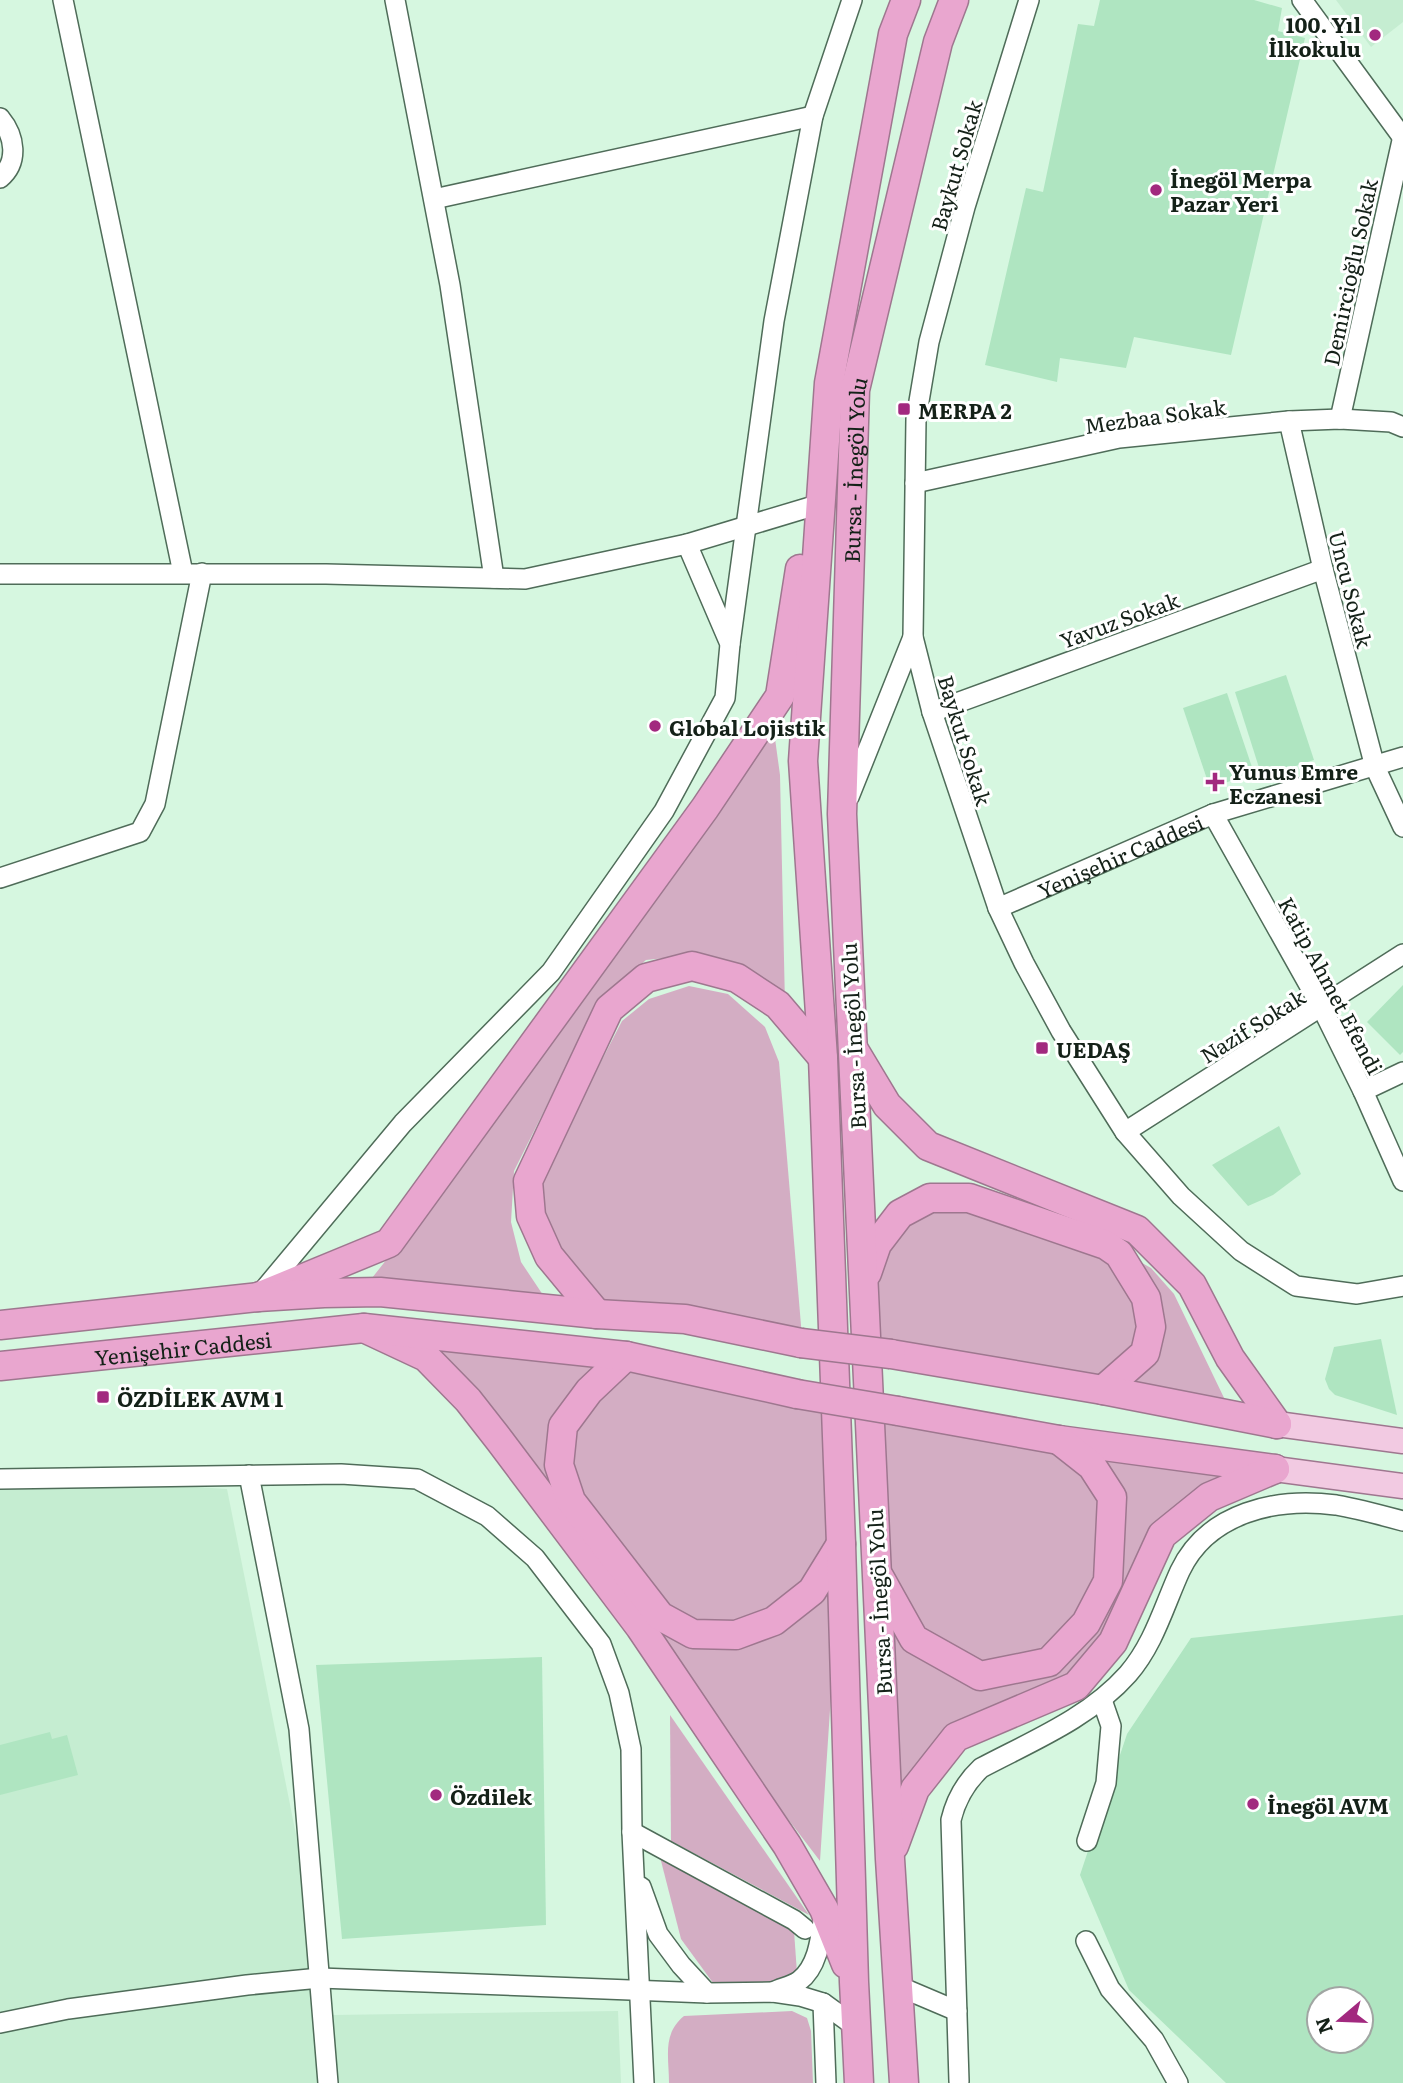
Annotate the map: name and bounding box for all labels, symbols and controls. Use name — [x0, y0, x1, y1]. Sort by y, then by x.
place label: 100. Yıl İlkokulu — [1268, 8, 1361, 63]
marker: 100. Yıl İlkokulu — [1367, 27, 1383, 43]
street label: Baykut Sokak — [922, 96, 989, 234]
place label: İnegöl Merpa Pazar Yeri — [1170, 163, 1312, 218]
street label: Demircioğlu Sokak — [1314, 175, 1384, 369]
marker: İnegöl Merpa Pazar Yeri — [1148, 182, 1164, 198]
street label: Bursa - İnegöl Yolu — [834, 373, 873, 564]
street label: Mezbaa Sokak — [1082, 390, 1228, 440]
place label: MERPA 2 — [918, 394, 1012, 425]
marker: MERPA 2 — [896, 401, 912, 417]
street label: Uncu Sokak — [1322, 527, 1382, 651]
street label: Yavuz Sokak — [1055, 583, 1183, 655]
street label: Baykut Sokak — [931, 671, 1001, 809]
place label: Global Lojistik — [669, 711, 827, 742]
marker: Global Lojistik — [647, 718, 663, 734]
place label: Yunus Emre Eczanesi — [1229, 755, 1358, 810]
marker: Yunus Emre Eczanesi — [1207, 774, 1223, 790]
street label: Yenişehir Caddesi — [1032, 805, 1208, 905]
street label: Katip Ahmet Efendi — [1272, 891, 1392, 1079]
street label: Bursa - İnegöl Yolu — [832, 942, 872, 1130]
street label: Nazif Sokak — [1193, 980, 1311, 1070]
place label: UEDAŞ — [1056, 1033, 1131, 1064]
marker: UEDAŞ — [1034, 1040, 1050, 1056]
street label: Yenişehir Caddesi — [93, 1322, 273, 1372]
place label: ÖZDİLEK AVM 1 — [117, 1382, 284, 1413]
marker: ÖZDİLEK AVM 1 — [95, 1389, 111, 1405]
street label: Bursa - İnegöl Yolu — [858, 1508, 898, 1696]
place label: Özdilek — [450, 1780, 533, 1811]
marker: Özdilek — [428, 1787, 444, 1803]
place label: İnegöl AVM — [1267, 1789, 1389, 1820]
marker: İnegöl AVM — [1245, 1796, 1261, 1812]
north arrow — [1305, 1985, 1375, 2055]
text: N — [1307, 2014, 1339, 2038]

